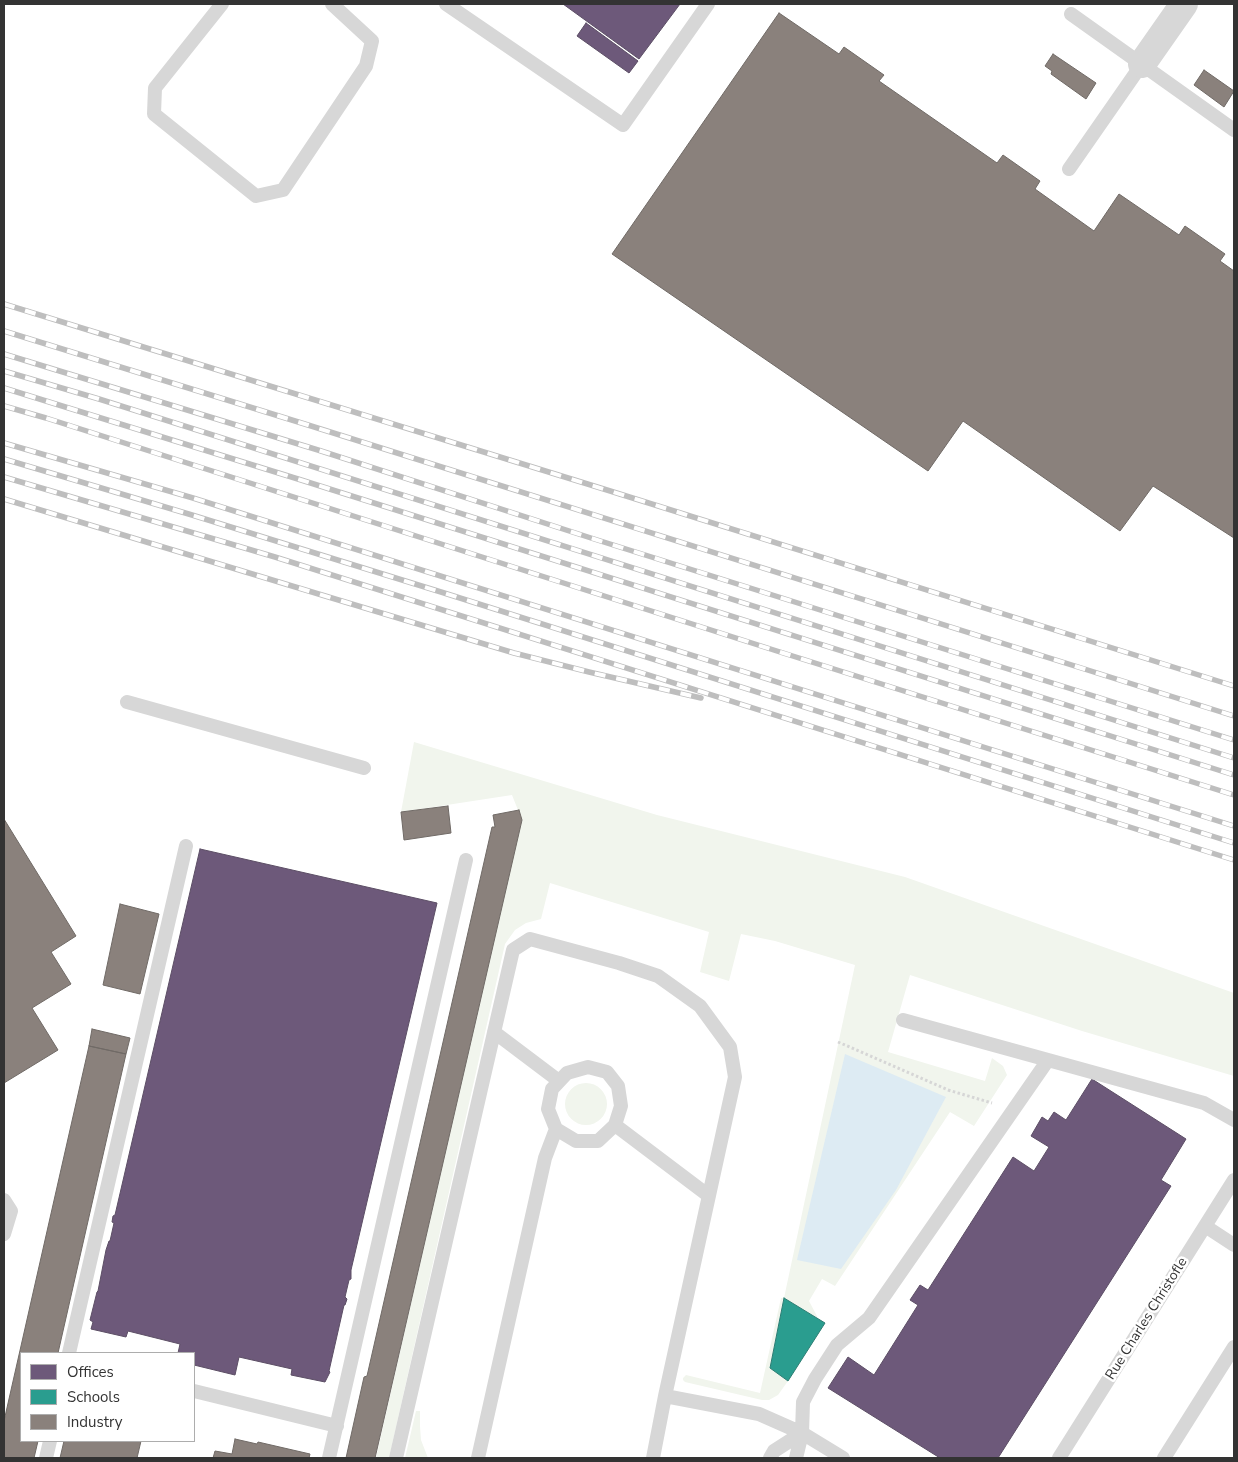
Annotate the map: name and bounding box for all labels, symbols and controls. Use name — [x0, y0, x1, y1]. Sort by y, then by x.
street label: Rue Charles Christofle — [1103, 1255, 1191, 1383]
legend — [20, 1352, 195, 1442]
text: Offices — [67, 1362, 114, 1382]
text: Schools — [67, 1387, 120, 1407]
text: Industry — [67, 1412, 122, 1432]

